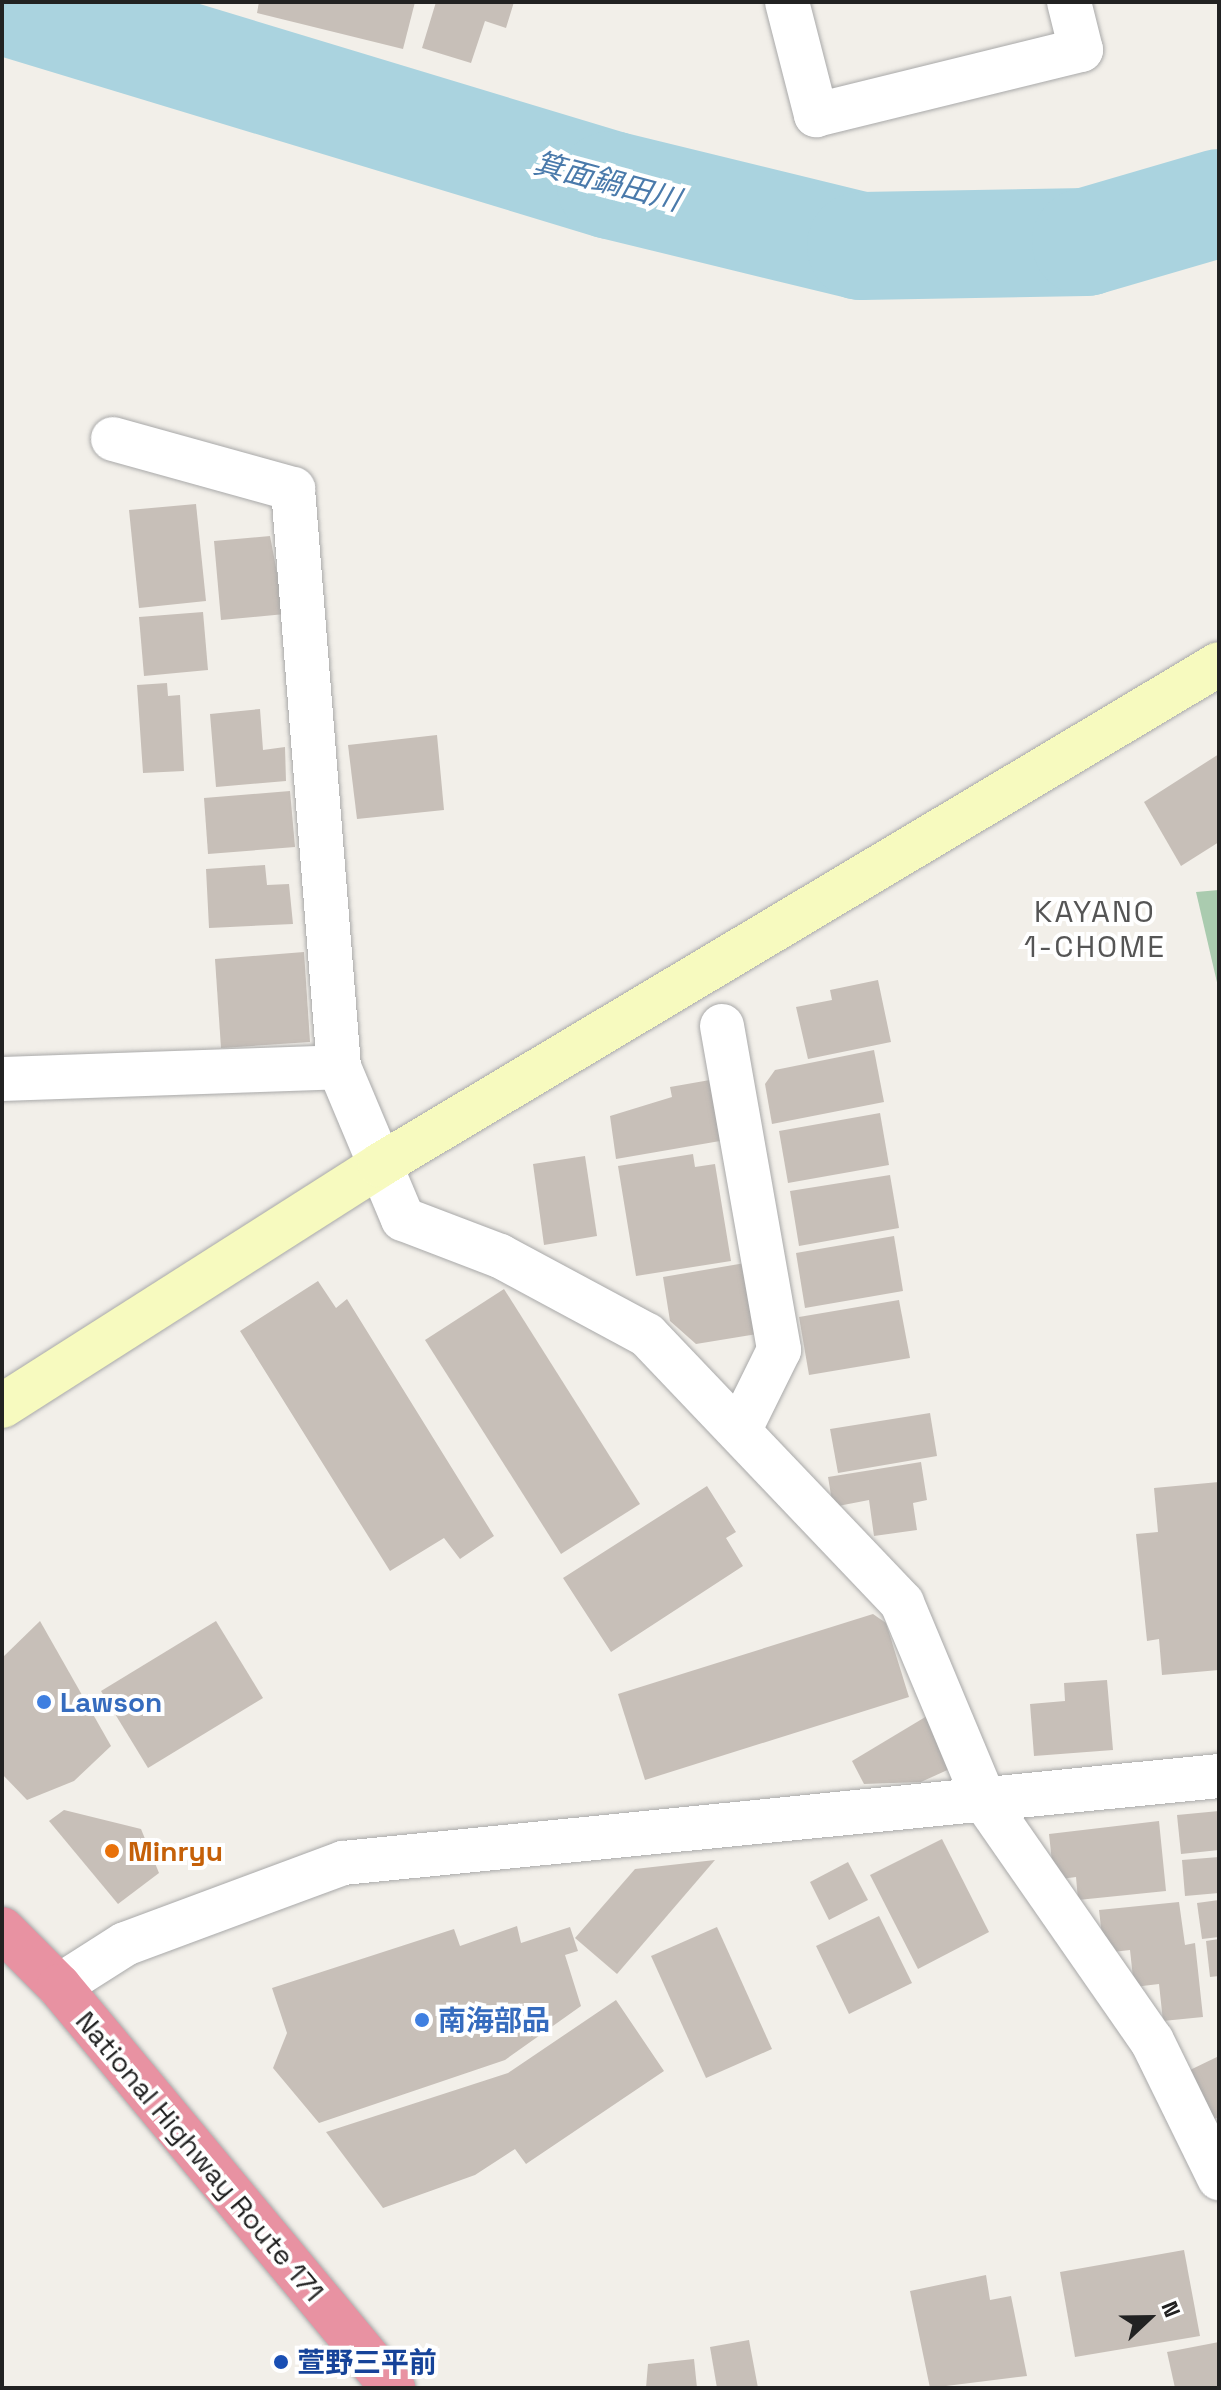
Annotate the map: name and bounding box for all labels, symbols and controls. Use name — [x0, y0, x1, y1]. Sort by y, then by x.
water label: 箕面鍋田川 — [530, 145, 684, 219]
district label: KAYANO 1-CHOME — [1024, 894, 1166, 964]
place label: Lawson — [60, 1685, 162, 1719]
marker: Lawson — [35, 1693, 53, 1711]
place label: Minryu — [128, 1834, 223, 1868]
marker: Minryu — [103, 1842, 121, 1860]
place label: 南海部品 — [438, 2003, 550, 2037]
street label: National Highway Route 171 — [69, 2004, 331, 2308]
marker: 南海部品 — [413, 2011, 431, 2029]
north arrow — [1109, 2278, 1189, 2358]
text: N — [1156, 2297, 1187, 2321]
place label: 萱野三平前 — [297, 2345, 437, 2379]
marker: 萱野三平前 — [272, 2353, 290, 2371]

